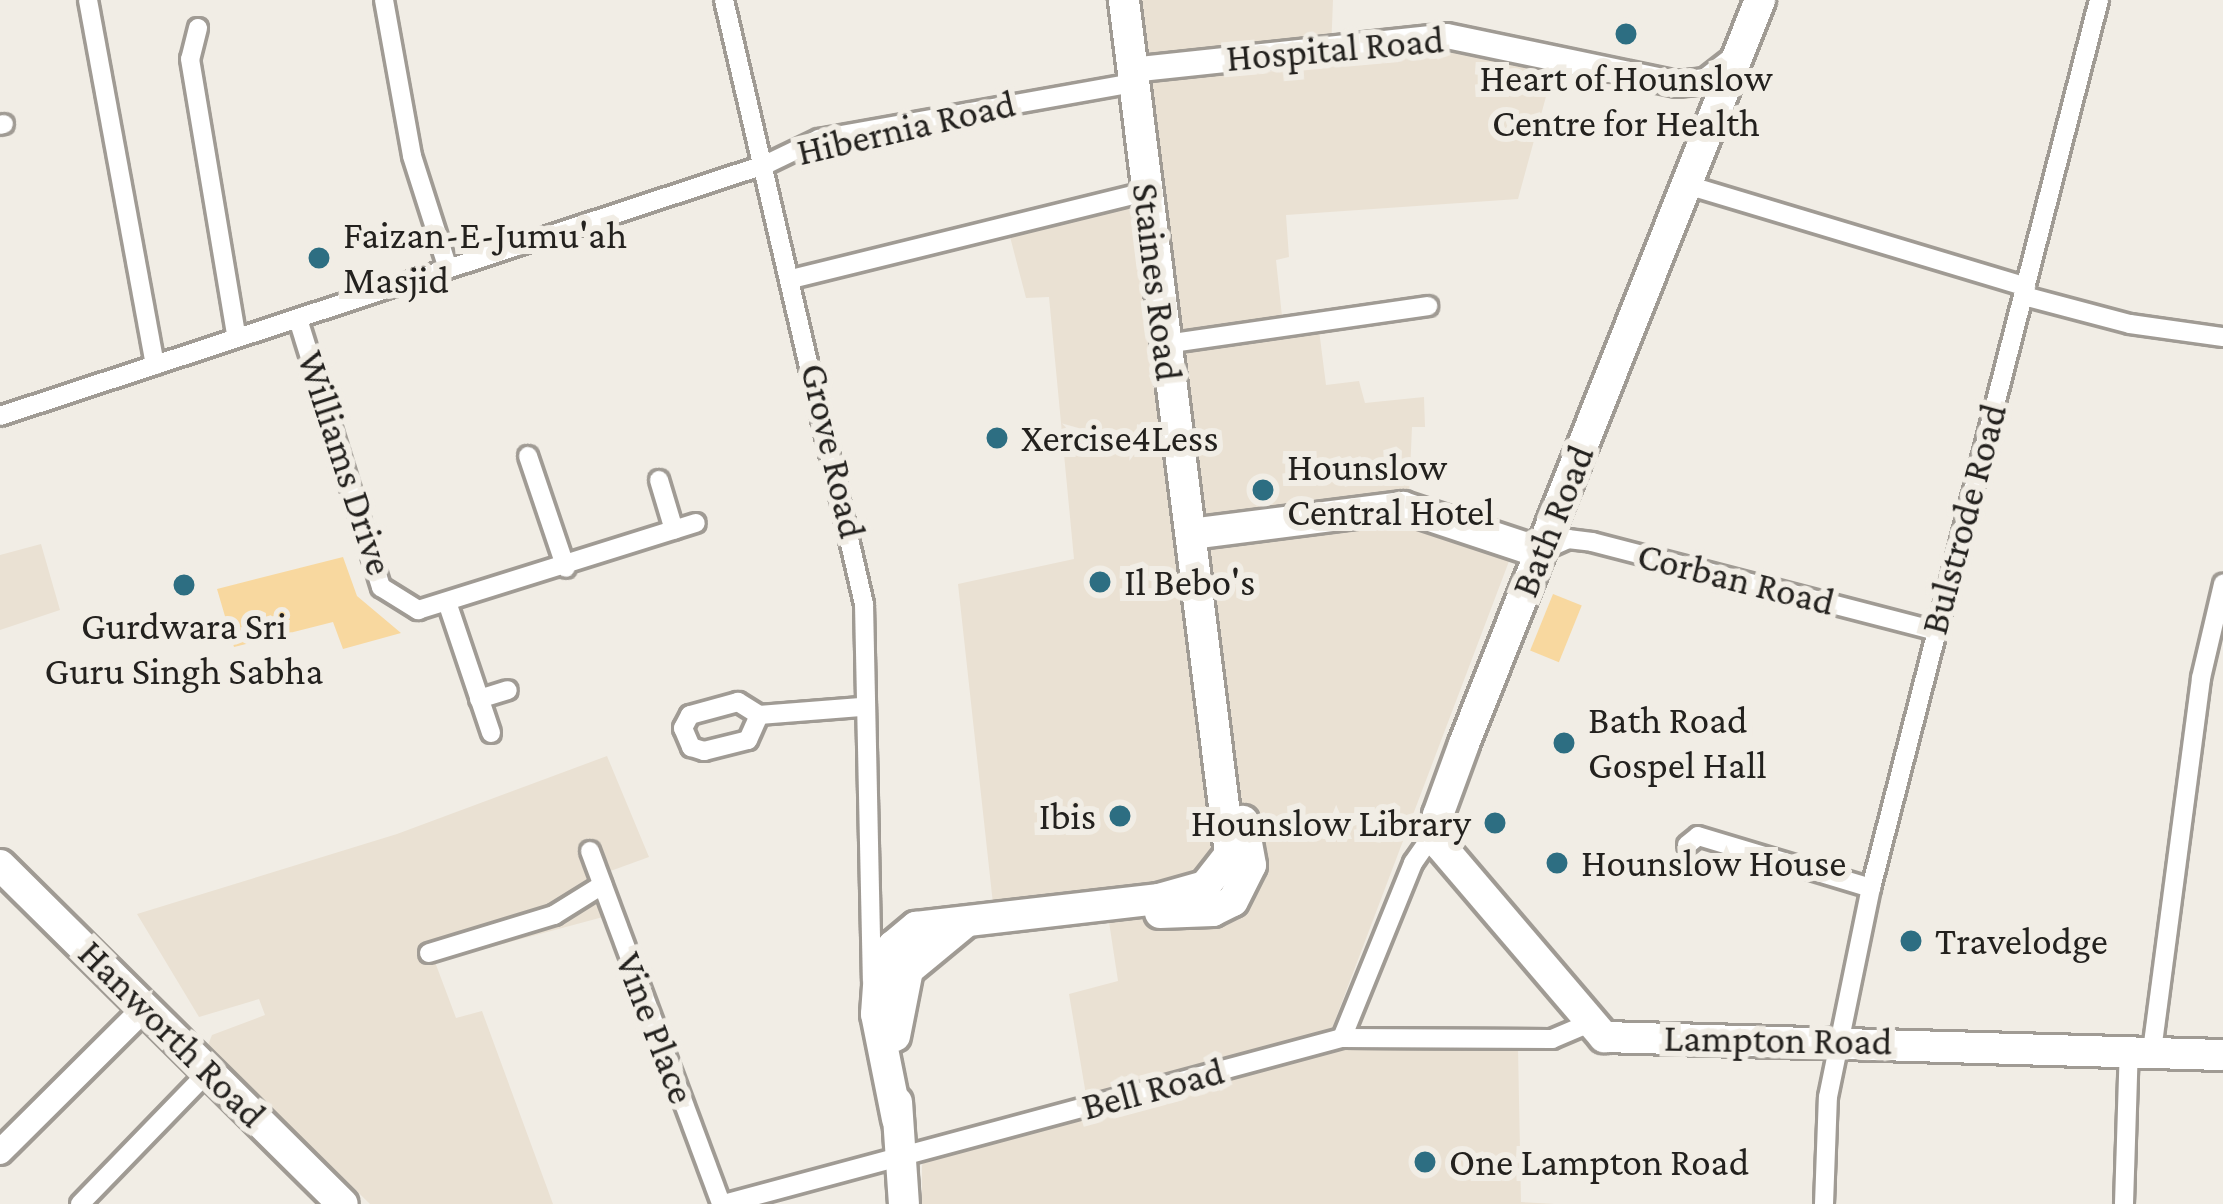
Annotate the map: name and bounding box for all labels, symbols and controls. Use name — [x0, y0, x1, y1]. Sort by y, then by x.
street label: Hospital Road — [1224, 16, 1446, 82]
marker: Heart of Hounslow Centre for Health — [1610, 18, 1642, 50]
place label: Heart of Hounslow Centre for Health — [1479, 56, 1773, 147]
street label: Hibernia Road — [792, 80, 1020, 176]
street label: Staines Road — [1122, 180, 1192, 384]
place label: Faizan-E-Jumu'ah Masjid — [343, 213, 627, 304]
marker: Faizan-E-Jumu'ah Masjid — [306, 245, 332, 271]
street label: Williams Drive — [287, 345, 403, 581]
street label: Grove Road — [790, 359, 876, 543]
street label: Bulstrode Road — [1911, 399, 2017, 639]
place label: Xercise4Less — [1021, 415, 1218, 461]
marker: Xercise4Less — [984, 425, 1010, 451]
street label: Bath Road — [1501, 438, 1605, 604]
place label: Hounslow Central Hotel — [1287, 445, 1494, 536]
marker: Hounslow Central Hotel — [1250, 477, 1276, 503]
street label: Corban Road — [1633, 532, 1839, 626]
place label: Il Bebo's — [1124, 559, 1255, 605]
marker: Il Bebo's — [1087, 569, 1113, 595]
marker: Gurdwara Sri Guru Singh Sabha — [171, 572, 197, 598]
place label: Gurdwara Sri Guru Singh Sabha — [44, 604, 324, 695]
place label: Bath Road Gospel Hall — [1588, 698, 1767, 789]
marker: Bath Road Gospel Hall — [1551, 730, 1577, 756]
place label: Ibis — [1039, 793, 1096, 839]
place label: Hounslow Library — [1191, 800, 1471, 846]
marker: Ibis — [1107, 803, 1133, 829]
marker: Hounslow Library — [1482, 810, 1508, 836]
place label: Hounslow House — [1581, 840, 1846, 886]
marker: Hounslow House — [1544, 850, 1570, 876]
place label: Travelodge — [1935, 918, 2108, 964]
marker: Travelodge — [1898, 928, 1924, 954]
street label: Hanworth Road — [68, 930, 276, 1138]
street label: Vine Place — [605, 946, 705, 1110]
street label: Lampton Road — [1663, 1015, 1893, 1065]
street label: Bell Road — [1077, 1048, 1229, 1130]
place label: One Lampton Road — [1449, 1139, 1749, 1185]
marker: One Lampton Road — [1412, 1149, 1438, 1175]

